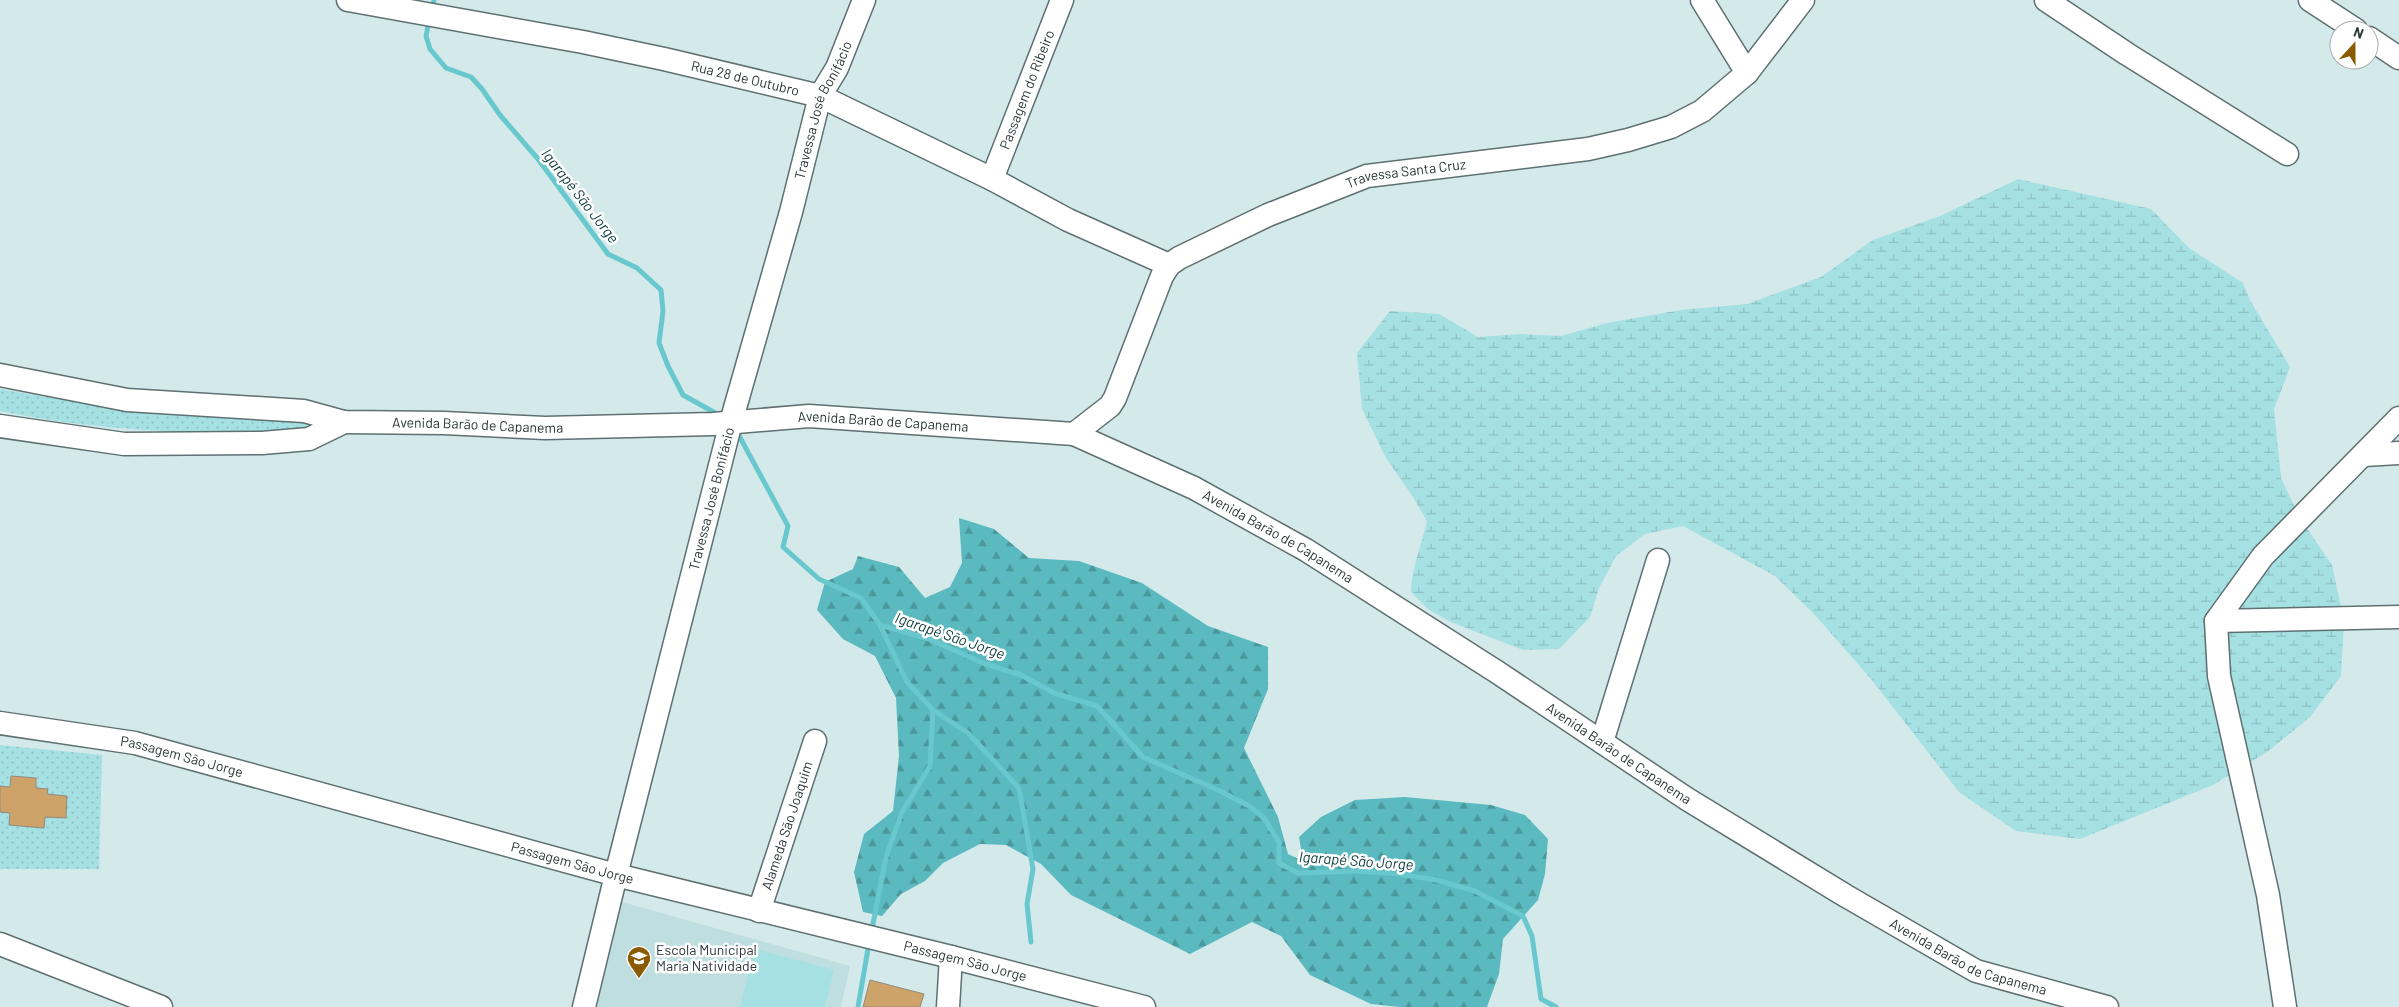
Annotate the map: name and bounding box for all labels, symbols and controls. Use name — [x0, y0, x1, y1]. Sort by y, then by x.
north arrow — [2329, 20, 2379, 70]
text: N — [2351, 23, 2366, 42]
street label: Passagem do Ribeiro — [996, 27, 1057, 152]
street label: Travessa José Bonifácio — [790, 38, 855, 181]
street label: Rua 28 de Outubro — [690, 57, 801, 99]
water label: Igarapé São Jorge — [538, 145, 623, 246]
street label: Travessa Santa Cruz — [1343, 155, 1467, 192]
street label: Avenida Barão de Capanema — [797, 407, 969, 435]
street label: Avenida Barão de Capanema — [392, 413, 563, 436]
street label: Travessa José Bonifácio — [685, 425, 737, 572]
street label: Avenida Barão de Capanema — [1200, 486, 1357, 586]
water label: Igarapé São Jorge — [893, 608, 1008, 662]
street label: Avenida Barão de Capanema — [1543, 698, 1695, 808]
street label: Passagem São Jorge — [119, 732, 245, 780]
street label: Alameda São Joaquim — [758, 759, 816, 892]
street label: Passagem São Jorge — [509, 838, 636, 887]
water label: Igarapé São Jorge — [1298, 847, 1414, 873]
street label: Avenida Barão de Capanema — [1887, 914, 2049, 998]
street label: Passagem São Jorge — [902, 937, 1029, 984]
place label: Escola Municipal Maria Natividade — [656, 941, 757, 974]
school or university icon: Escola Municipal Maria Natividade — [626, 945, 652, 979]

